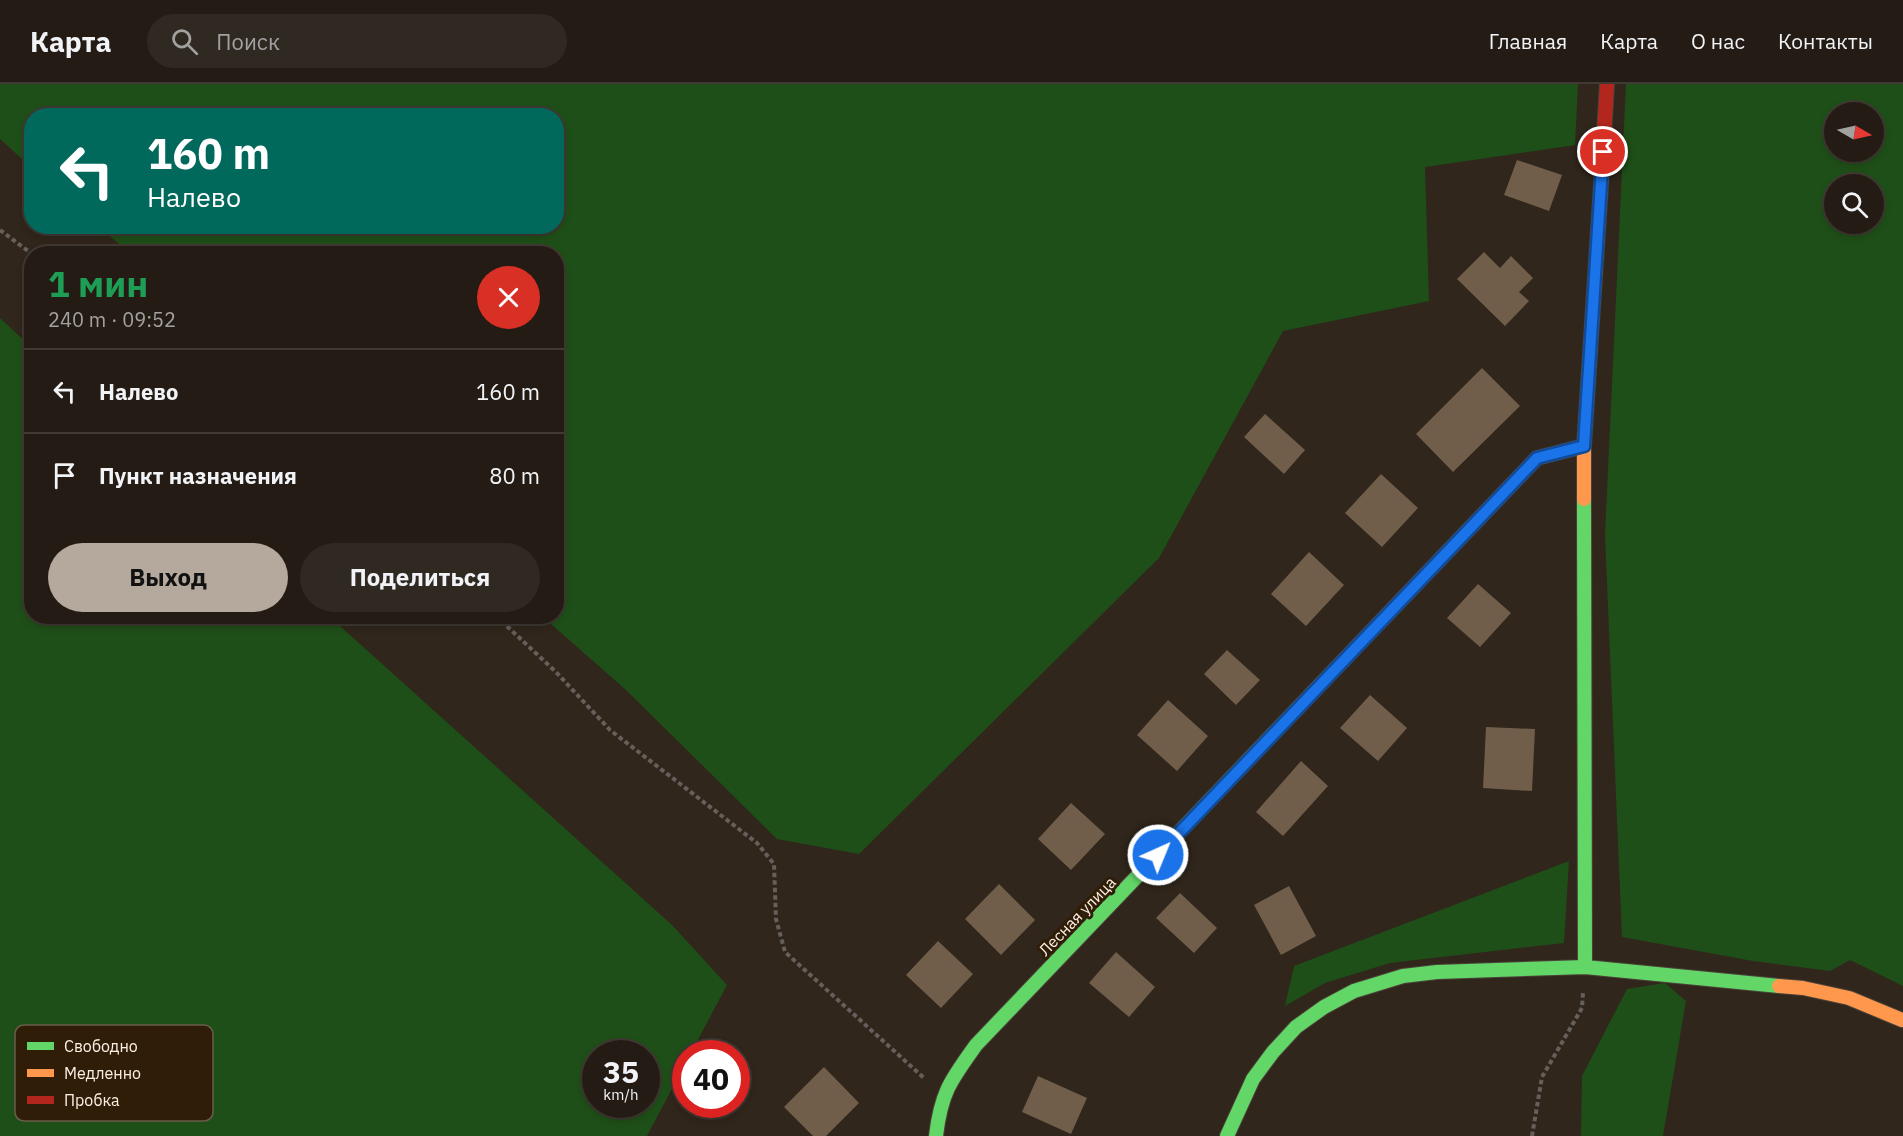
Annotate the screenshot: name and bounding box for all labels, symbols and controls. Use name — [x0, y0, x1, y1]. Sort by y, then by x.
search box — [147, 14, 567, 68]
text: Карта — [30, 23, 111, 60]
icon: search — [168, 25, 201, 58]
text: Поиск — [216, 27, 280, 56]
text: Главная — [1489, 27, 1567, 55]
text: Карта — [1600, 27, 1658, 55]
text: О нас — [1691, 27, 1745, 55]
text: Контакты — [1778, 27, 1873, 55]
north arrow — [1824, 102, 1884, 162]
map controls — [1824, 102, 1884, 234]
text: 160 m — [147, 126, 270, 181]
pin — [1577, 126, 1628, 177]
icon: left — [48, 132, 126, 210]
icon: arrive — [1586, 135, 1619, 168]
button: search — [1824, 174, 1884, 234]
text: Налево — [147, 179, 241, 214]
text: 1 мин — [48, 260, 148, 307]
button: close — [477, 266, 540, 329]
text: 240 m · 09:52 — [48, 306, 176, 333]
icon: left — [48, 375, 81, 408]
text: Налево — [99, 377, 178, 406]
text: 160 m — [476, 377, 540, 406]
icon: arrive — [48, 459, 81, 492]
text: Пункт назначения — [99, 461, 297, 490]
text: 80 m — [489, 461, 540, 490]
button: Выход — [48, 543, 288, 612]
button: Поделиться — [300, 543, 540, 612]
position arrow — [1126, 823, 1190, 887]
street label: Лесная улица — [1034, 872, 1120, 960]
legend — [15, 1025, 213, 1121]
text: Свободно — [64, 1036, 138, 1056]
speed limit sign: 40 — [672, 1040, 750, 1118]
text: 35 — [603, 1052, 639, 1091]
text: Медленно — [64, 1063, 141, 1083]
text: km/h — [603, 1085, 639, 1104]
text: Пробка — [64, 1090, 120, 1110]

